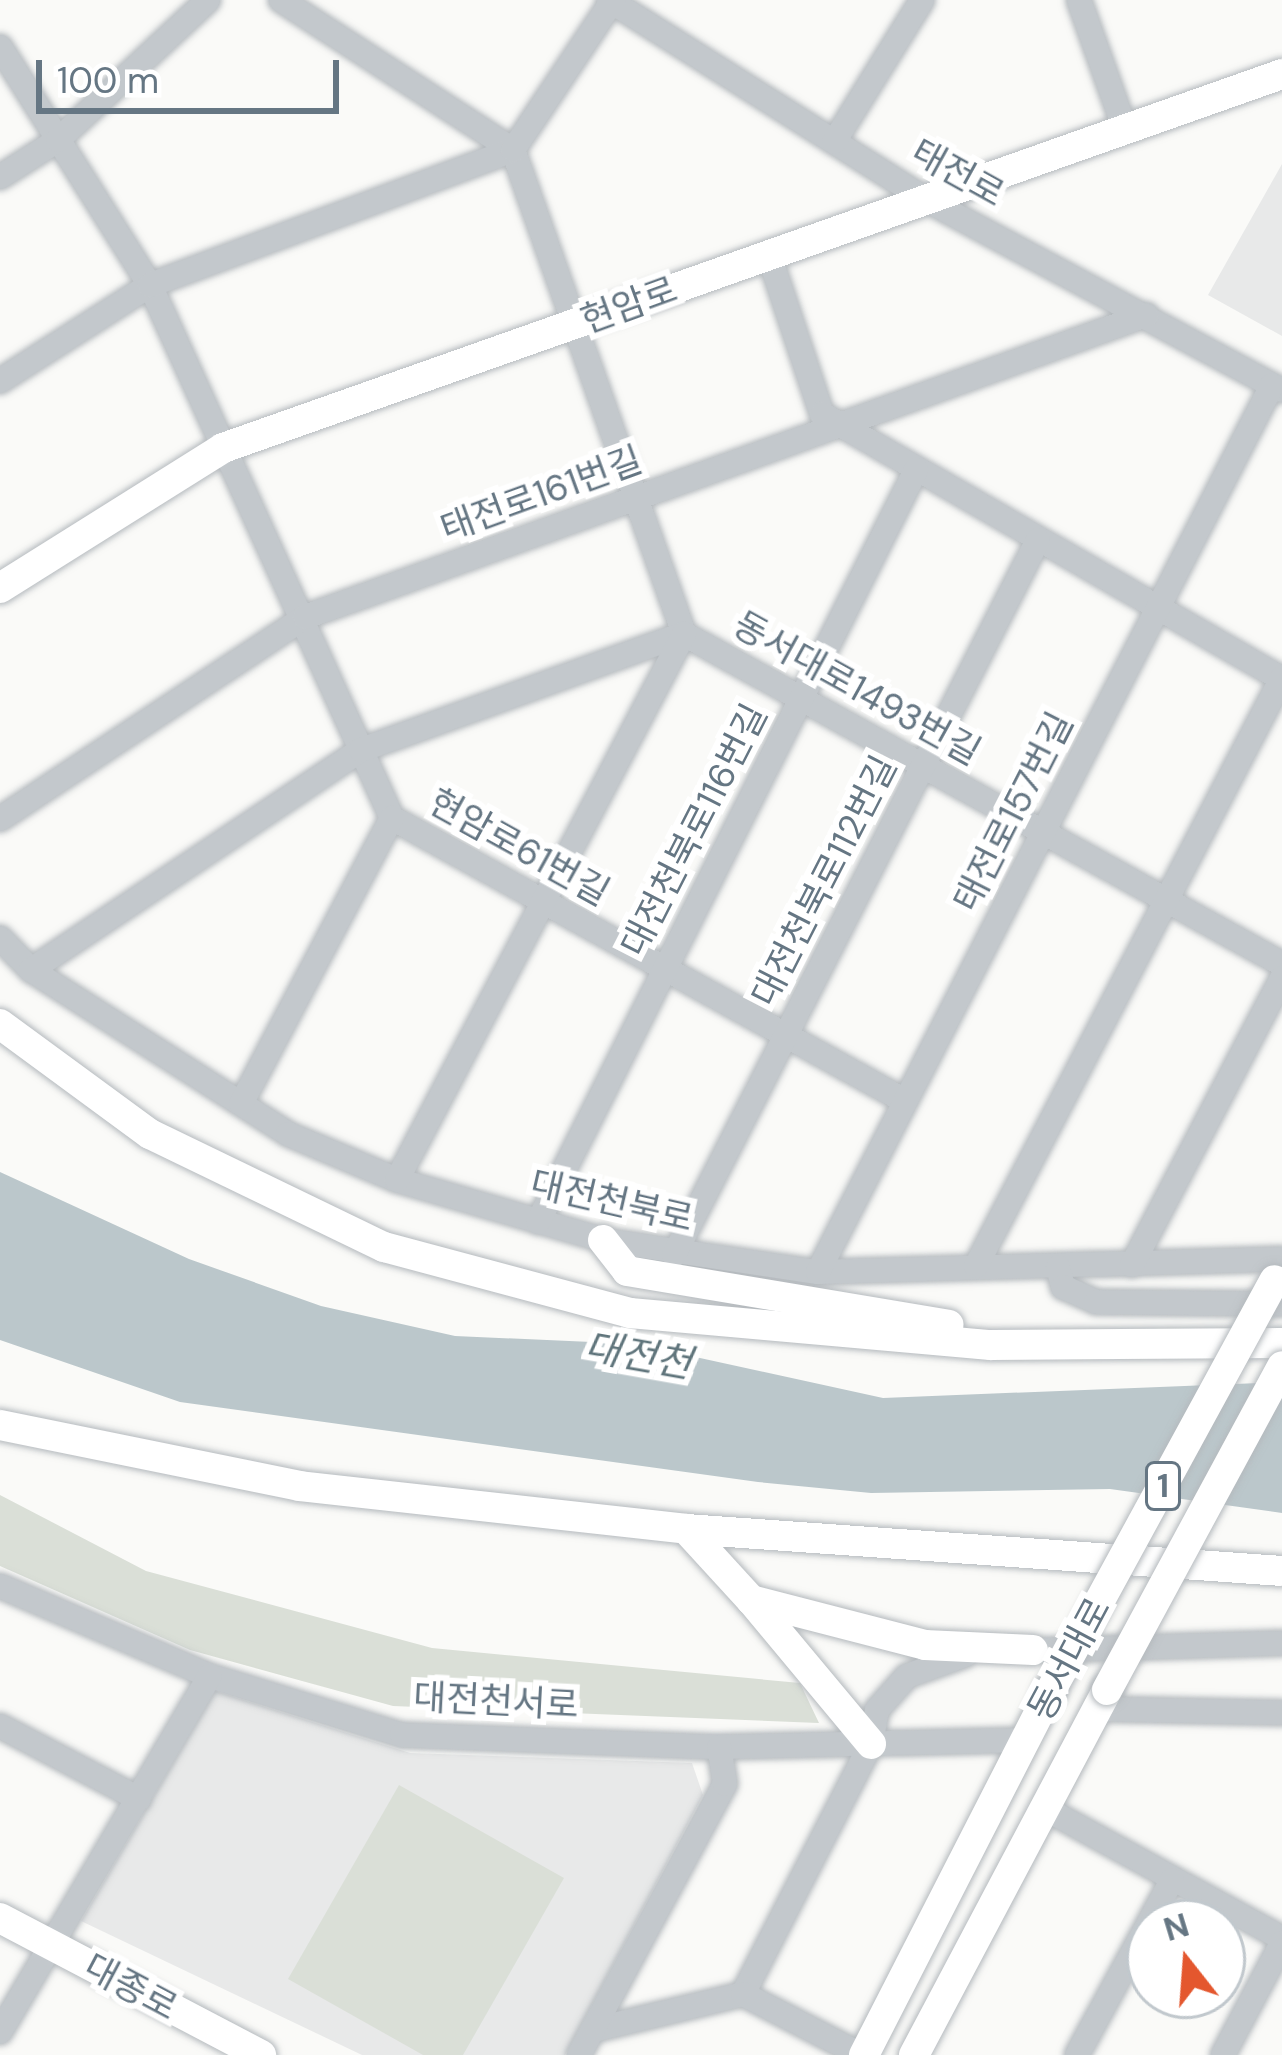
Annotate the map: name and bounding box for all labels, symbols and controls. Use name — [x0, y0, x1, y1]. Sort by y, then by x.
scale bar — [42, 36, 345, 110]
text: 100 m — [57, 57, 159, 104]
street label: 태전로 — [904, 130, 1012, 216]
street label: 현암로 — [575, 268, 683, 342]
street label: 태전로161번길 — [435, 438, 647, 550]
street label: 동서대로1493번길 — [726, 602, 988, 774]
street label: 대전천북로116번길 — [612, 697, 776, 963]
street label: 태전로157번길 — [944, 705, 1082, 919]
street label: 대전천북로112번길 — [742, 749, 906, 1013]
street label: 현암로61번길 — [421, 780, 617, 914]
street label: 대전천북로 — [526, 1161, 698, 1241]
water label: 대전천 — [581, 1324, 695, 1388]
road number: 1 — [1142, 1459, 1184, 1513]
street label: 동서대로 — [1019, 1590, 1119, 1728]
street label: 대전천서로 — [412, 1675, 580, 1727]
north arrow — [1126, 1899, 1246, 2019]
text: N — [1158, 1903, 1194, 1951]
street label: 대종로 — [77, 1945, 185, 2029]

